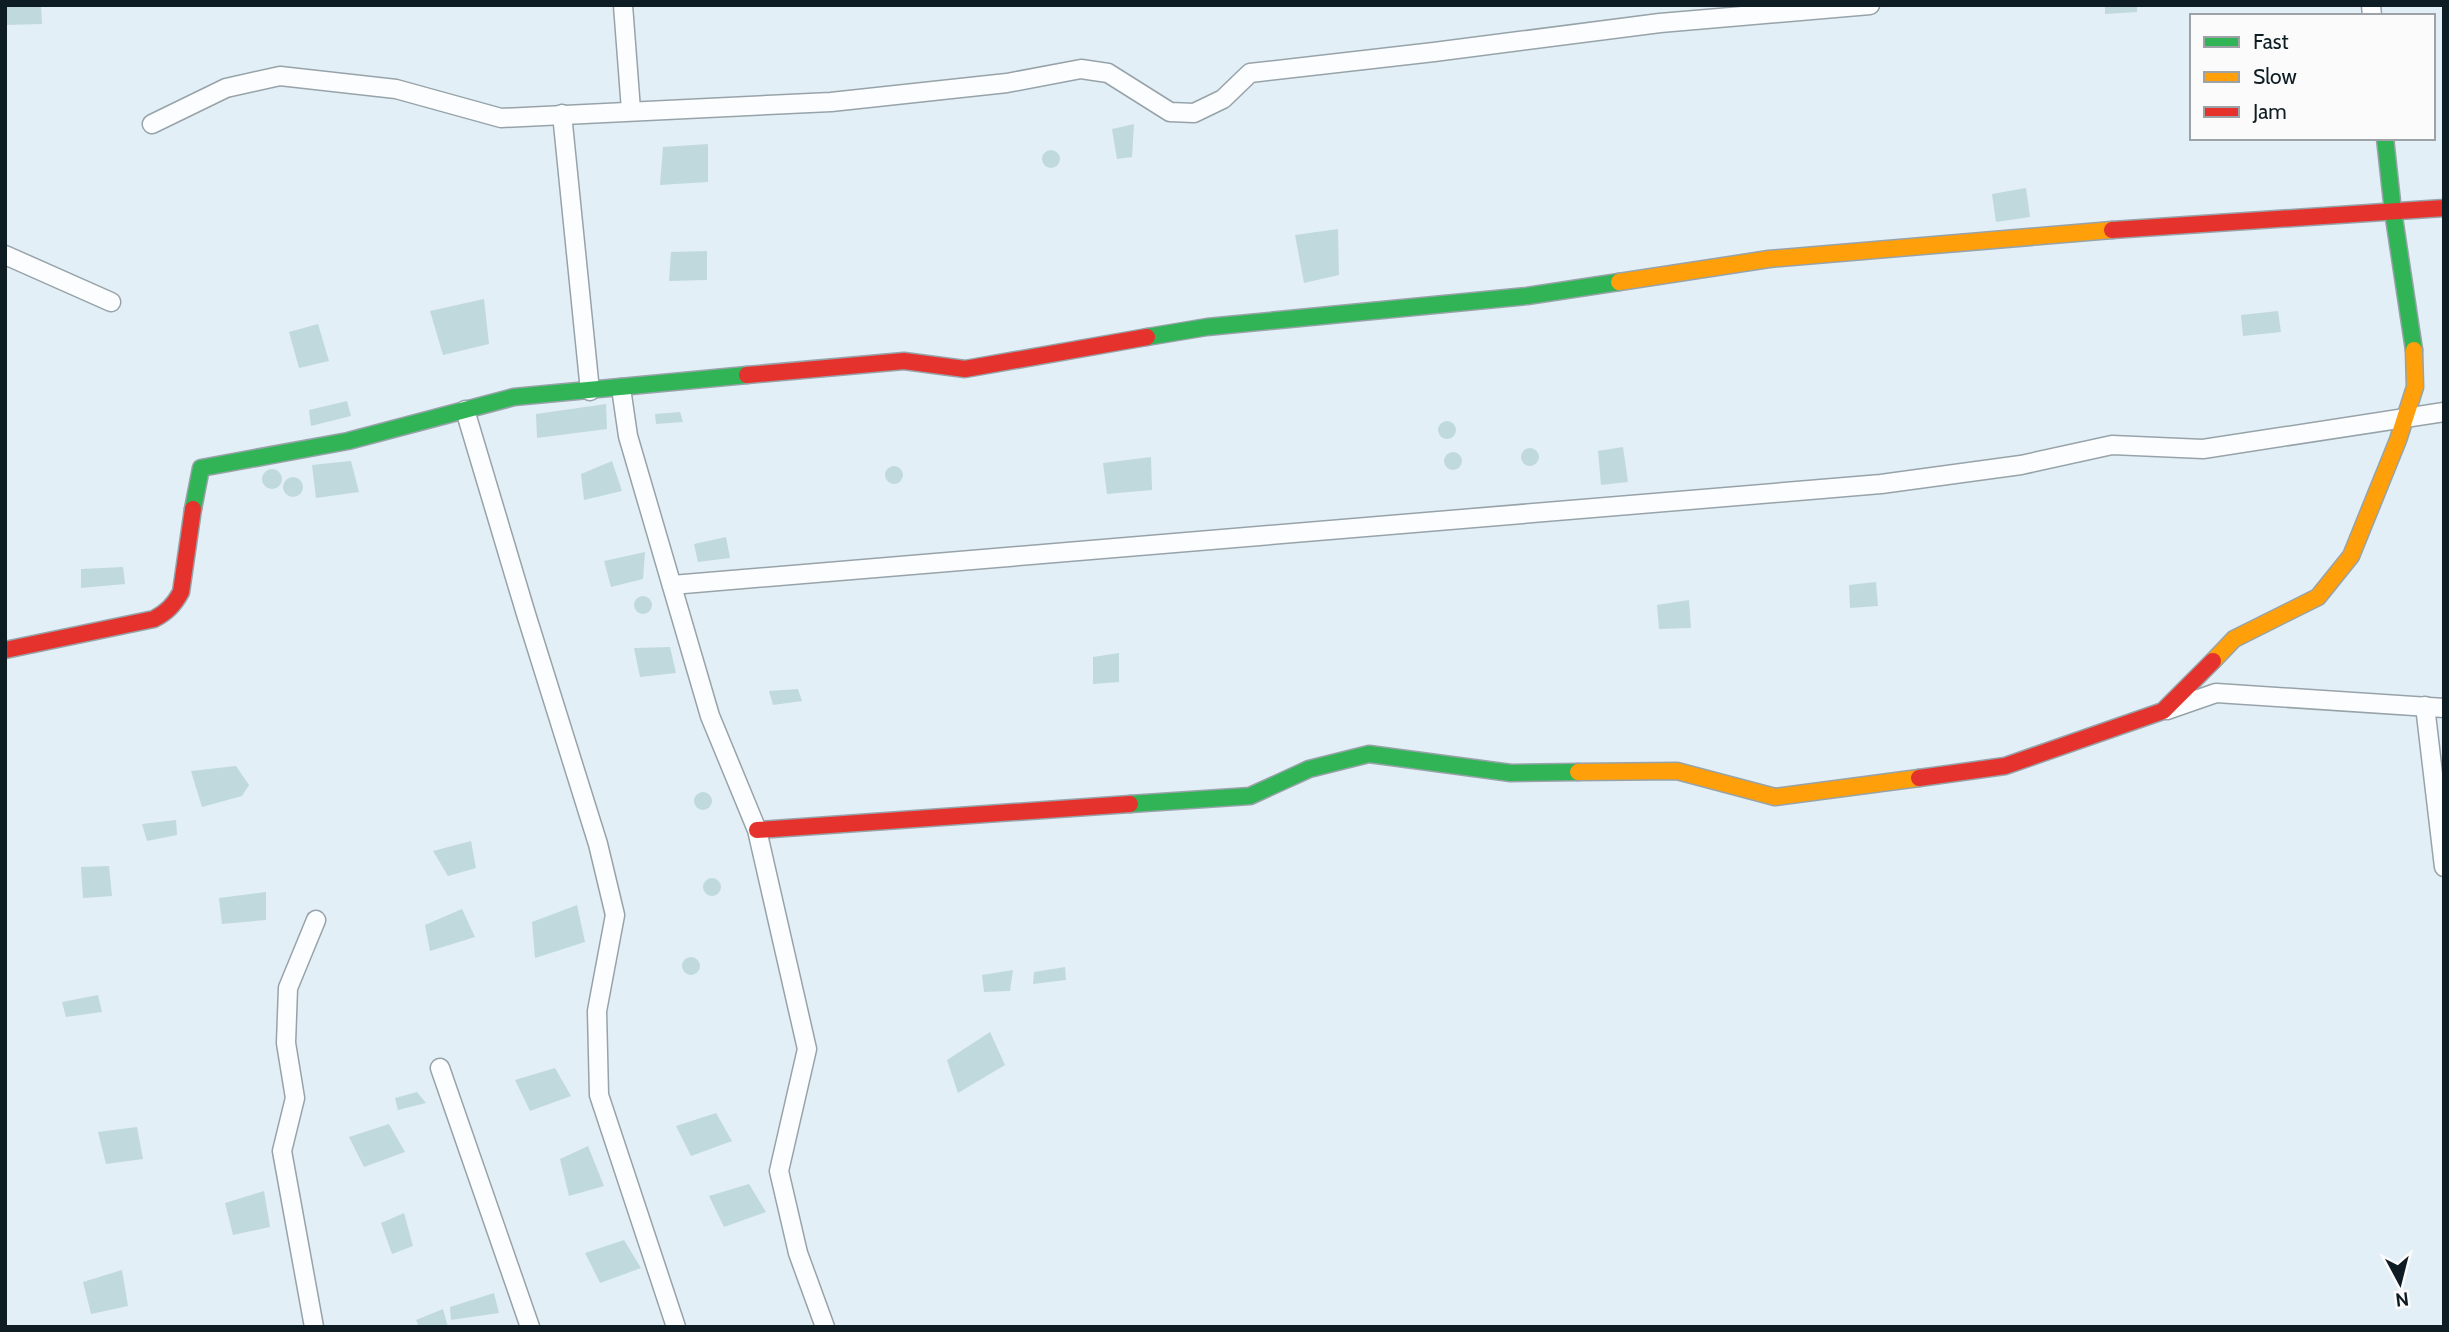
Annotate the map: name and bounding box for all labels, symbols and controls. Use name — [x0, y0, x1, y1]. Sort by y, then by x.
legend — [2190, 14, 2435, 140]
text: Fast — [2253, 29, 2289, 54]
text: Slow — [2253, 64, 2297, 89]
text: Jam — [2252, 99, 2287, 124]
north arrow — [2365, 1248, 2435, 1318]
text: N — [2394, 1287, 2410, 1312]

